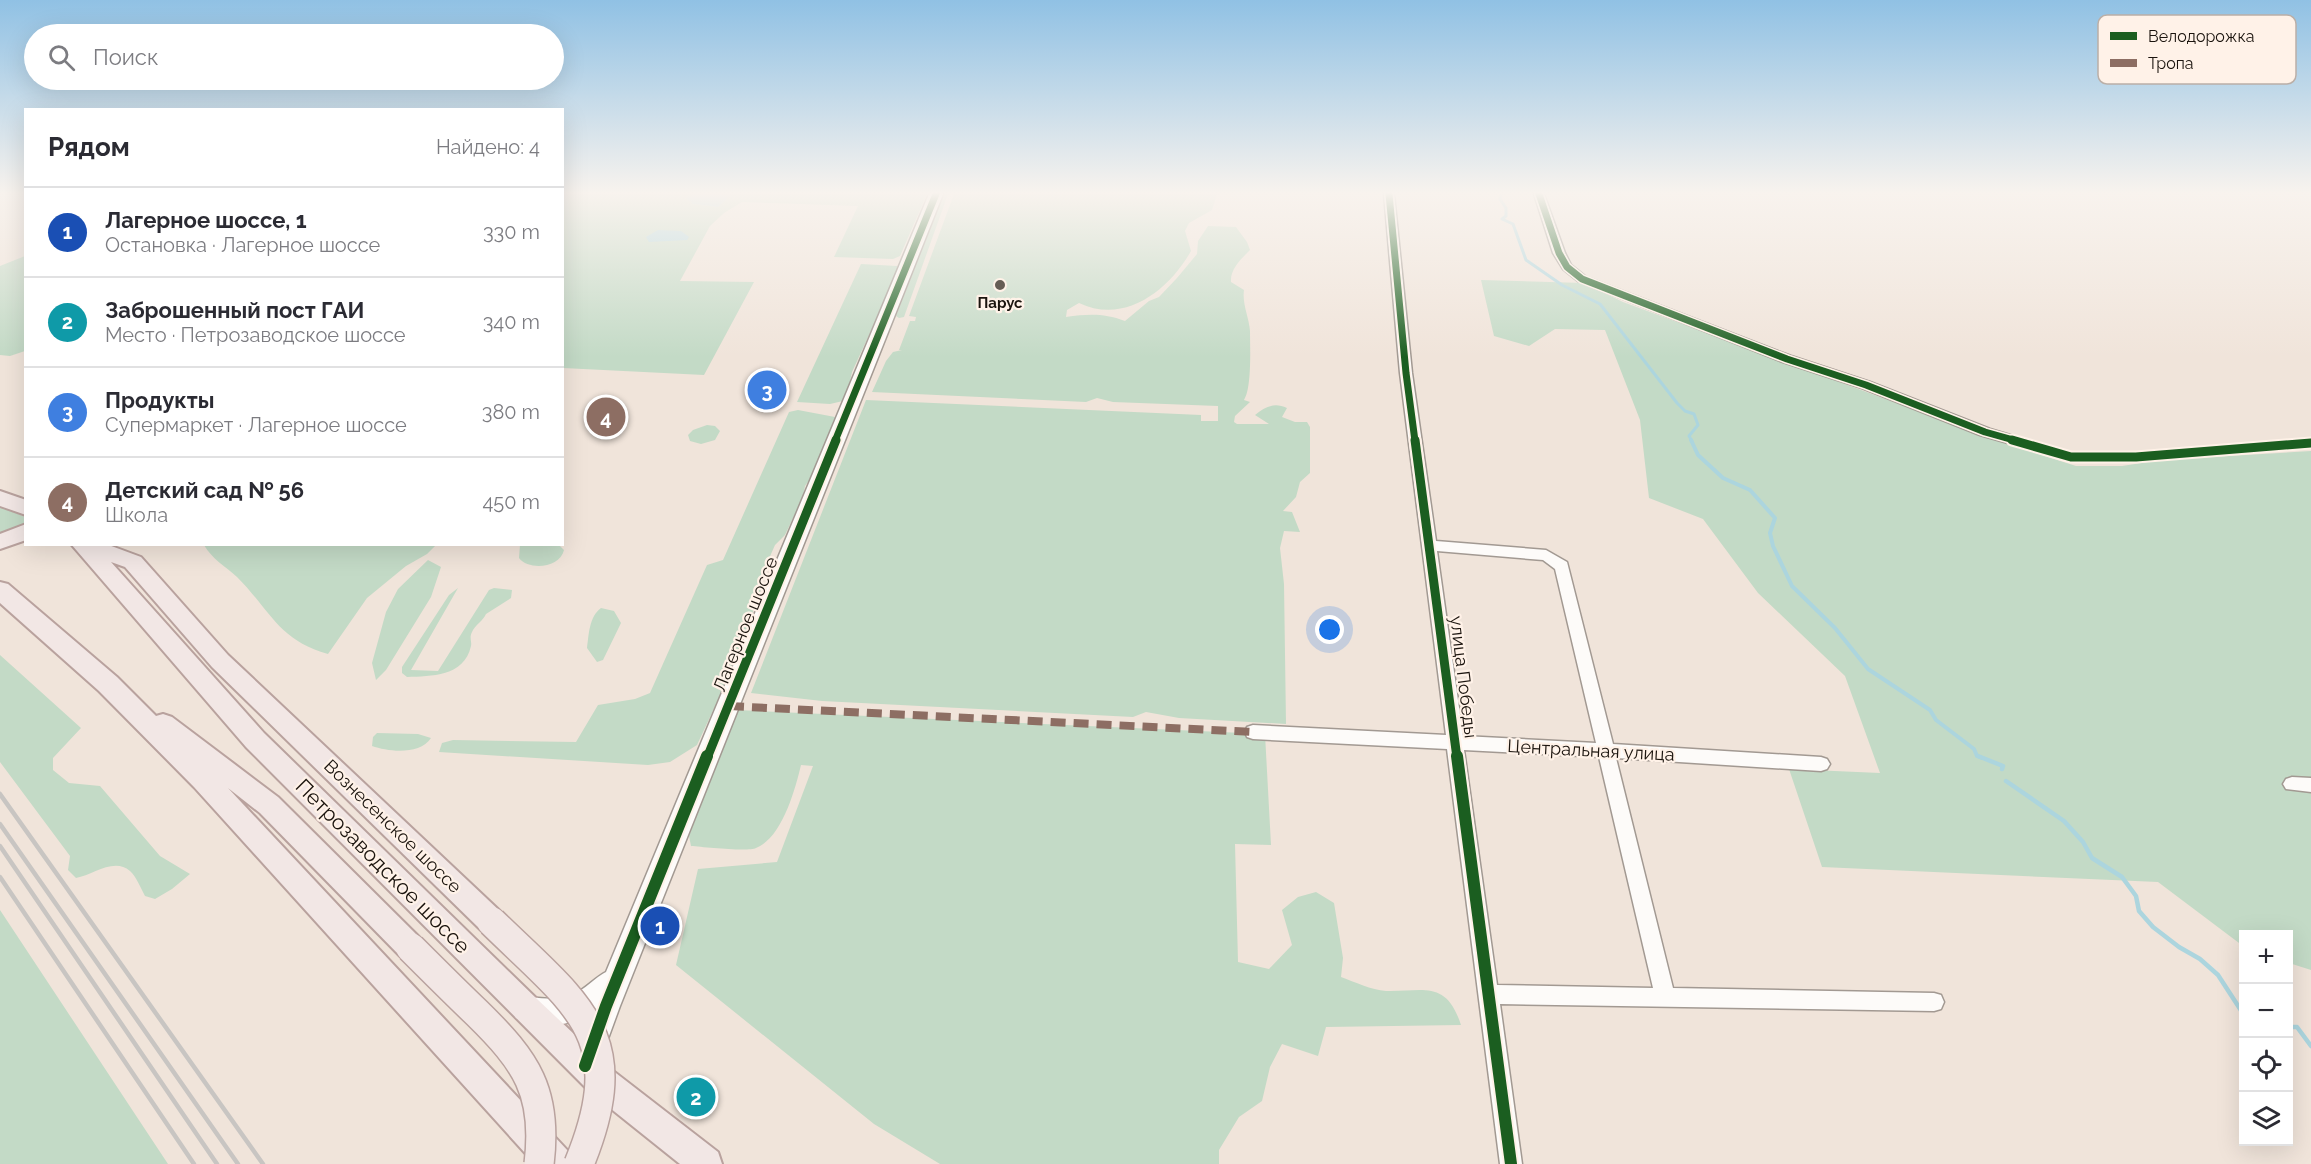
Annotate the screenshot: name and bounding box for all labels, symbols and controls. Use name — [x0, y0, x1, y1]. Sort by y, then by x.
legend — [2098, 15, 2296, 84]
search box — [24, 24, 564, 90]
text: Велодорожка — [2148, 27, 2255, 46]
icon: search — [45, 41, 78, 74]
text: Поиск — [93, 44, 158, 70]
text: Тропа — [2148, 54, 2194, 73]
text: Рядом — [48, 132, 130, 162]
text: Найдено: 4 — [436, 135, 540, 159]
text: Лагерное шоссе, 1 — [105, 207, 307, 233]
text: 1 — [63, 220, 72, 244]
text: 330 m — [483, 220, 540, 244]
text: Остановка · Лагерное шоссе — [105, 233, 380, 257]
marker: Парус — [993, 278, 1007, 292]
place label: Парус — [977, 294, 1023, 312]
text: Заброшенный пост ГАИ — [105, 297, 364, 323]
text: 2 — [62, 310, 73, 334]
text: 340 m — [483, 310, 540, 334]
text: Место · Петрозаводское шоссе — [105, 323, 406, 347]
pin: 3 — [748, 368, 786, 412]
text: Продукты — [105, 387, 214, 413]
pin: 4 — [586, 394, 626, 440]
text: 3 — [62, 400, 73, 424]
text: 380 m — [482, 400, 540, 424]
text: Супермаркет · Лагерное шоссе — [105, 413, 407, 437]
text: Детский сад № 56 — [105, 477, 304, 503]
text: 4 — [62, 490, 73, 514]
text: 450 m — [482, 490, 540, 514]
text: Школа — [105, 503, 168, 527]
street label: Лагерное шоссе — [708, 553, 782, 694]
your location — [1315, 615, 1344, 644]
street label: улица Победы — [1446, 615, 1482, 739]
street label: Центральная улица — [1507, 735, 1675, 765]
street label: Вознесенское шоссе — [320, 755, 466, 897]
street label: Петрозаводское шоссе — [291, 774, 475, 958]
pin: 1 — [640, 904, 680, 948]
map controls — [2239, 930, 2293, 1146]
button: + — [2239, 930, 2293, 984]
button: − — [2239, 984, 2293, 1038]
button: locate — [2239, 1038, 2293, 1092]
pin: 2 — [676, 1074, 716, 1120]
button: layers — [2239, 1092, 2293, 1146]

